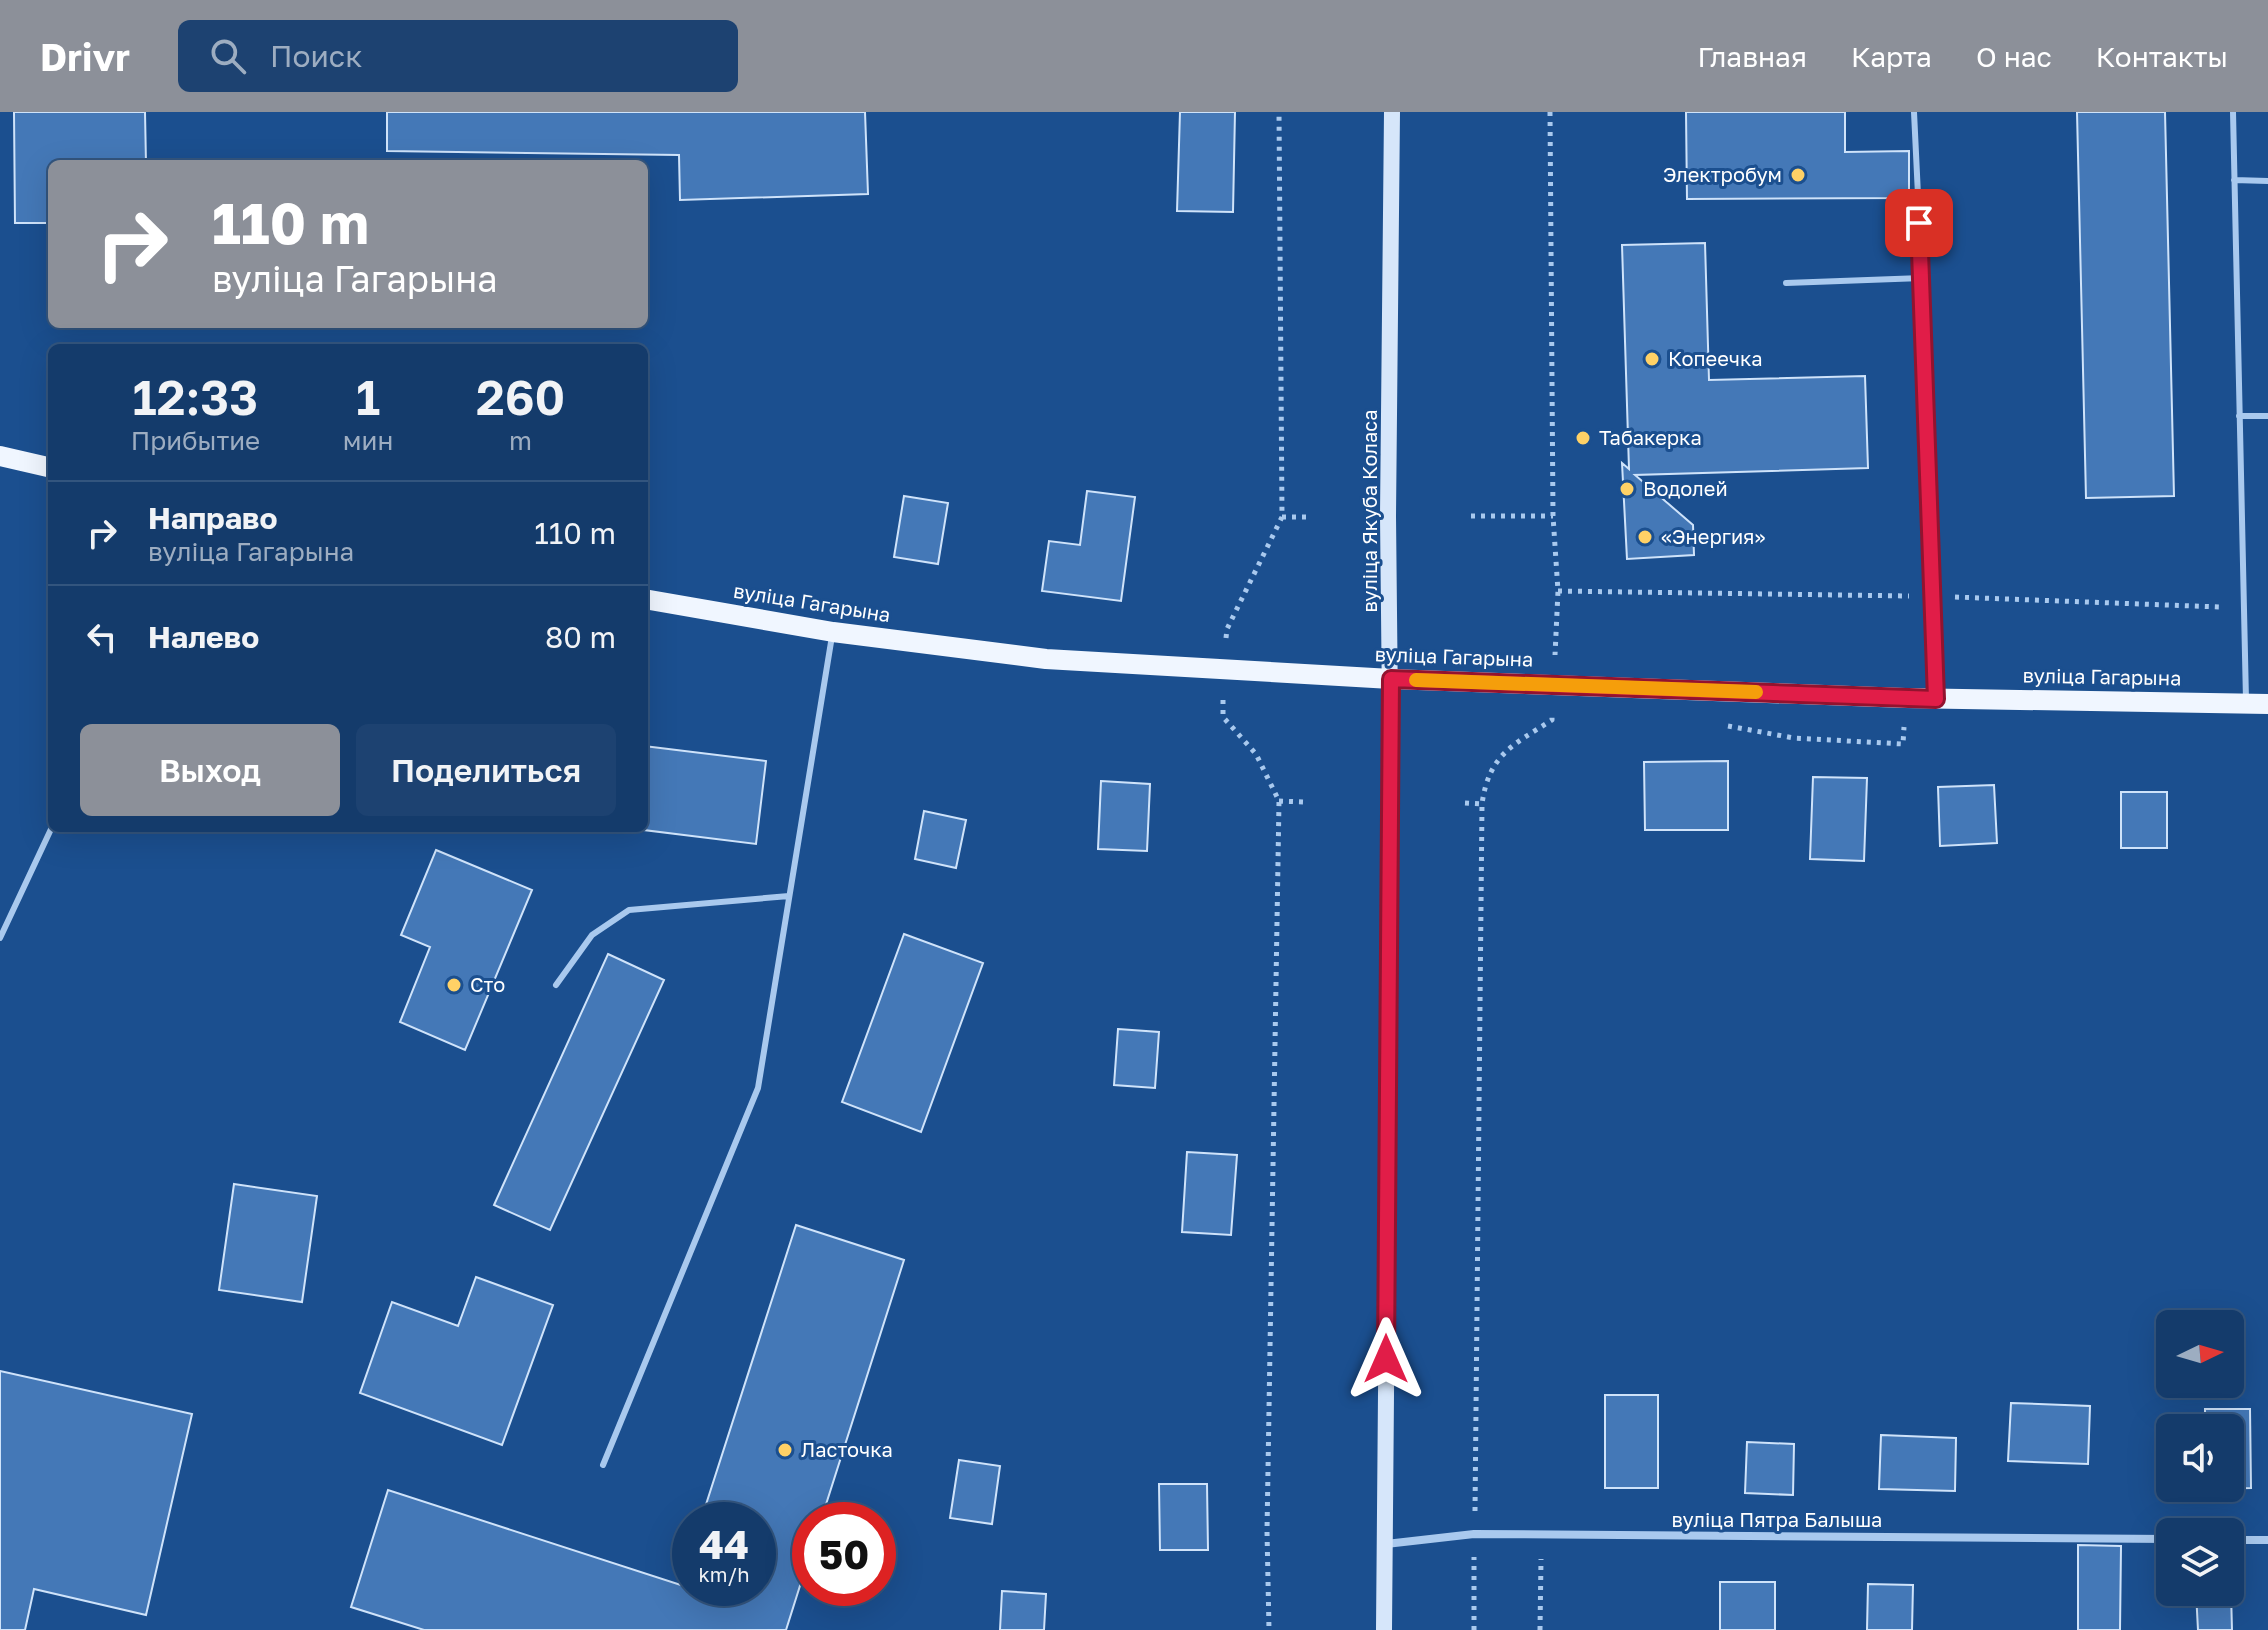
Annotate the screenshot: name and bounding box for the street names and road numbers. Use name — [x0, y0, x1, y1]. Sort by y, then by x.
street label: вуліца Якуба Коласа — [1357, 409, 1381, 613]
street label: вуліца Гагарына — [732, 578, 892, 626]
street label: вуліца Гагарына — [1374, 641, 1534, 671]
street label: вуліца Гагарына — [2022, 663, 2182, 689]
street label: вуліца Пятра Балыша — [1672, 1507, 1882, 1531]

